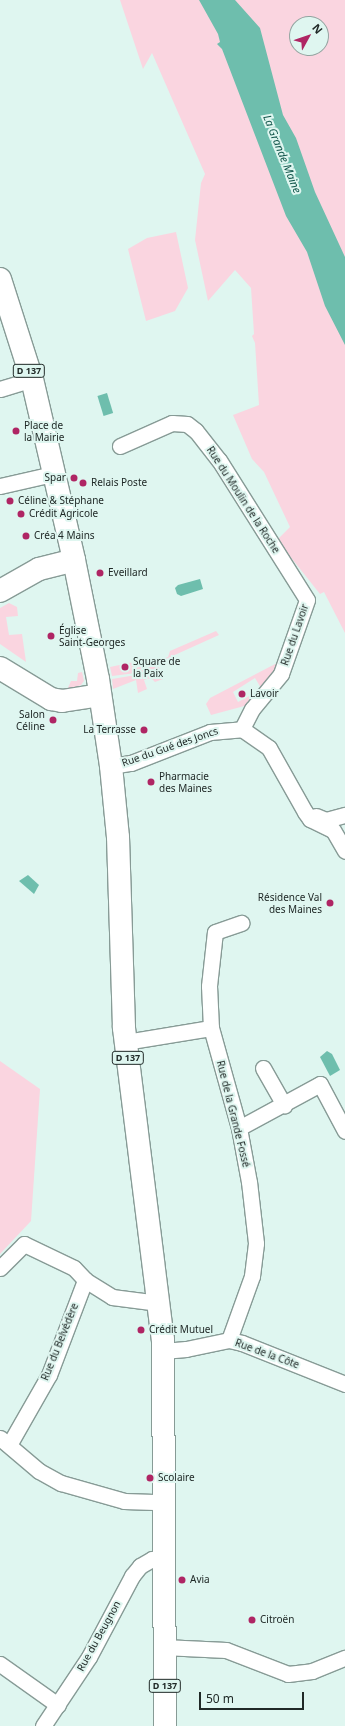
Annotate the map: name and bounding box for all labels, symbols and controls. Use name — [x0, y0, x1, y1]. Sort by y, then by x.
north arrow — [289, 16, 329, 56]
text: N — [309, 20, 326, 37]
water label: La Grande Maine — [260, 113, 304, 195]
road number: D 137 — [12, 364, 46, 378]
place label: Place de la Mairie — [24, 419, 64, 442]
marker: Place de la Mairie — [11, 426, 21, 436]
street label: Rue du Moulin de la Roche — [204, 444, 282, 556]
place label: Spar — [45, 472, 66, 484]
marker: Spar — [69, 473, 79, 483]
place label: Relais Poste — [91, 477, 147, 489]
marker: Relais Poste — [78, 478, 88, 488]
place label: Céline & Stéphane — [18, 495, 104, 507]
marker: Céline & Stéphane — [5, 496, 15, 506]
place label: Crédit Agricole — [29, 508, 98, 520]
marker: Crédit Agricole — [16, 509, 26, 519]
place label: Créa 4 Mains — [34, 530, 95, 542]
marker: Créa 4 Mains — [21, 531, 31, 541]
place label: Eveillard — [108, 567, 148, 579]
marker: Eveillard — [95, 568, 105, 578]
street label: Rue du Lavoir — [279, 603, 311, 667]
place label: Église Saint-Georges — [59, 624, 125, 648]
marker: Église Saint-Georges — [46, 631, 56, 641]
place label: Square de la Paix — [133, 655, 180, 678]
marker: Square de la Paix — [120, 662, 130, 672]
place label: Lavoir — [250, 688, 279, 700]
marker: Lavoir — [237, 689, 247, 699]
place label: Salon Céline — [16, 708, 45, 732]
marker: Salon Céline — [48, 715, 58, 725]
place label: La Terrasse — [83, 724, 136, 736]
street label: Rue du Gué des Joncs — [120, 725, 220, 769]
marker: La Terrasse — [139, 725, 149, 735]
place label: Pharmacie des Maines — [159, 770, 212, 794]
marker: Pharmacie des Maines — [146, 777, 156, 787]
place label: Résidence Val des Maines — [258, 891, 322, 914]
marker: Résidence Val des Maines — [325, 898, 335, 908]
road number: D 137 — [111, 1051, 145, 1065]
street label: Rue de la Grande Fossé — [214, 1059, 252, 1169]
street label: Rue du Belvédère — [39, 1302, 81, 1382]
place label: Crédit Mutuel — [149, 1324, 213, 1336]
marker: Crédit Mutuel — [136, 1325, 146, 1335]
street label: Rue de la Côte — [233, 1337, 301, 1371]
place label: Scolaire — [158, 1472, 195, 1484]
marker: Scolaire — [145, 1473, 155, 1483]
place label: Avia — [190, 1574, 210, 1586]
marker: Avia — [177, 1575, 187, 1585]
street label: Rue du Beugnon — [75, 1599, 123, 1673]
place label: Citroën — [260, 1614, 294, 1626]
marker: Citroën — [247, 1615, 257, 1625]
road number: D 137 — [148, 1679, 182, 1693]
scale bar — [201, 1684, 306, 1710]
text: 50 m — [206, 1690, 234, 1707]

